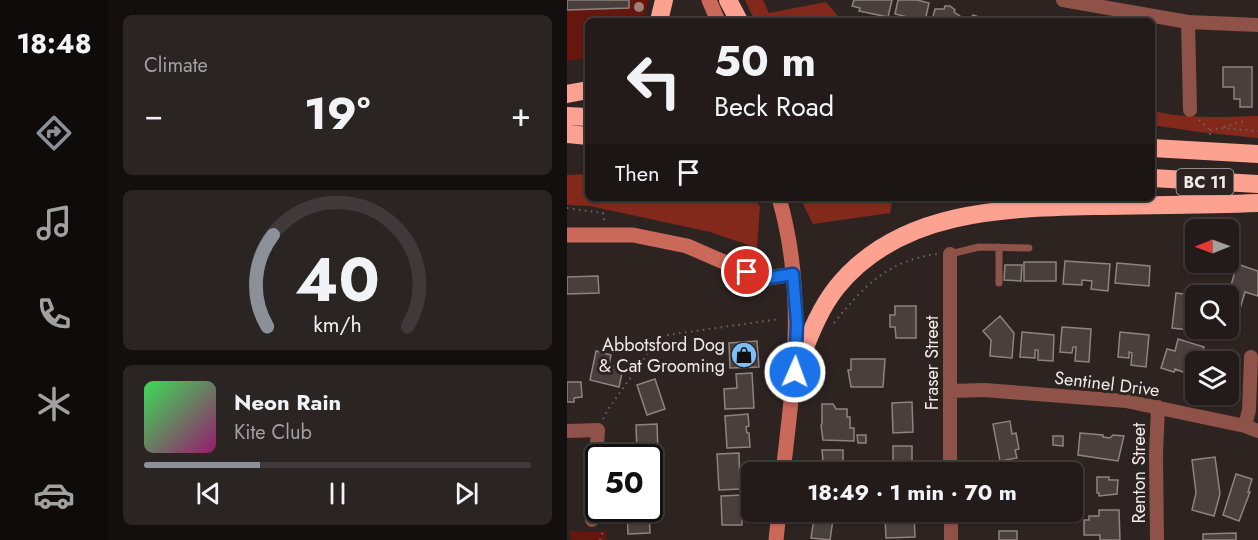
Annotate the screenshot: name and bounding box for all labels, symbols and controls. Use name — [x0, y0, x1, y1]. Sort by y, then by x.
text: 18:48 — [16, 24, 92, 63]
text: 50 m — [714, 31, 816, 92]
icon: left — [615, 42, 693, 120]
text: Climate — [144, 51, 208, 80]
text: 19° — [304, 81, 370, 146]
text: Beck Road — [714, 87, 834, 126]
text: − — [144, 91, 163, 138]
text: + — [511, 91, 531, 138]
icon: directions — [33, 112, 75, 154]
icon: arrive — [672, 156, 705, 189]
text: Then — [615, 157, 660, 189]
road number: BC 11 — [1177, 169, 1233, 195]
icon: music — [33, 202, 75, 244]
north arrow — [1185, 219, 1239, 273]
map controls — [1185, 219, 1239, 405]
text: 40 — [295, 234, 380, 324]
pin — [721, 246, 772, 297]
icon: arrive — [730, 255, 763, 288]
button: search — [1185, 285, 1239, 339]
icon: phone — [33, 293, 75, 335]
text: km/h — [313, 309, 362, 340]
street label: Fraser Street — [919, 315, 945, 410]
place label: Abbotsford Dog & Cat Grooming — [599, 332, 725, 379]
shop icon: Abbotsford Dog & Cat Grooming — [729, 340, 759, 370]
position arrow — [763, 340, 827, 404]
button: layers — [1185, 351, 1239, 405]
street label: Sentinel Drive — [1053, 365, 1161, 403]
icon: climate — [33, 383, 75, 425]
text: Neon Rain — [234, 386, 341, 418]
text: Kite Club — [234, 418, 312, 447]
street label: Renton Street — [1126, 422, 1152, 523]
speed limit sign: 50 — [585, 444, 663, 522]
icon: car — [33, 474, 75, 516]
text: 18:49 · 1 min · 70 m — [807, 476, 1017, 508]
icon: previous — [192, 477, 225, 510]
icon: pause — [321, 477, 354, 510]
icon: next — [450, 477, 483, 510]

